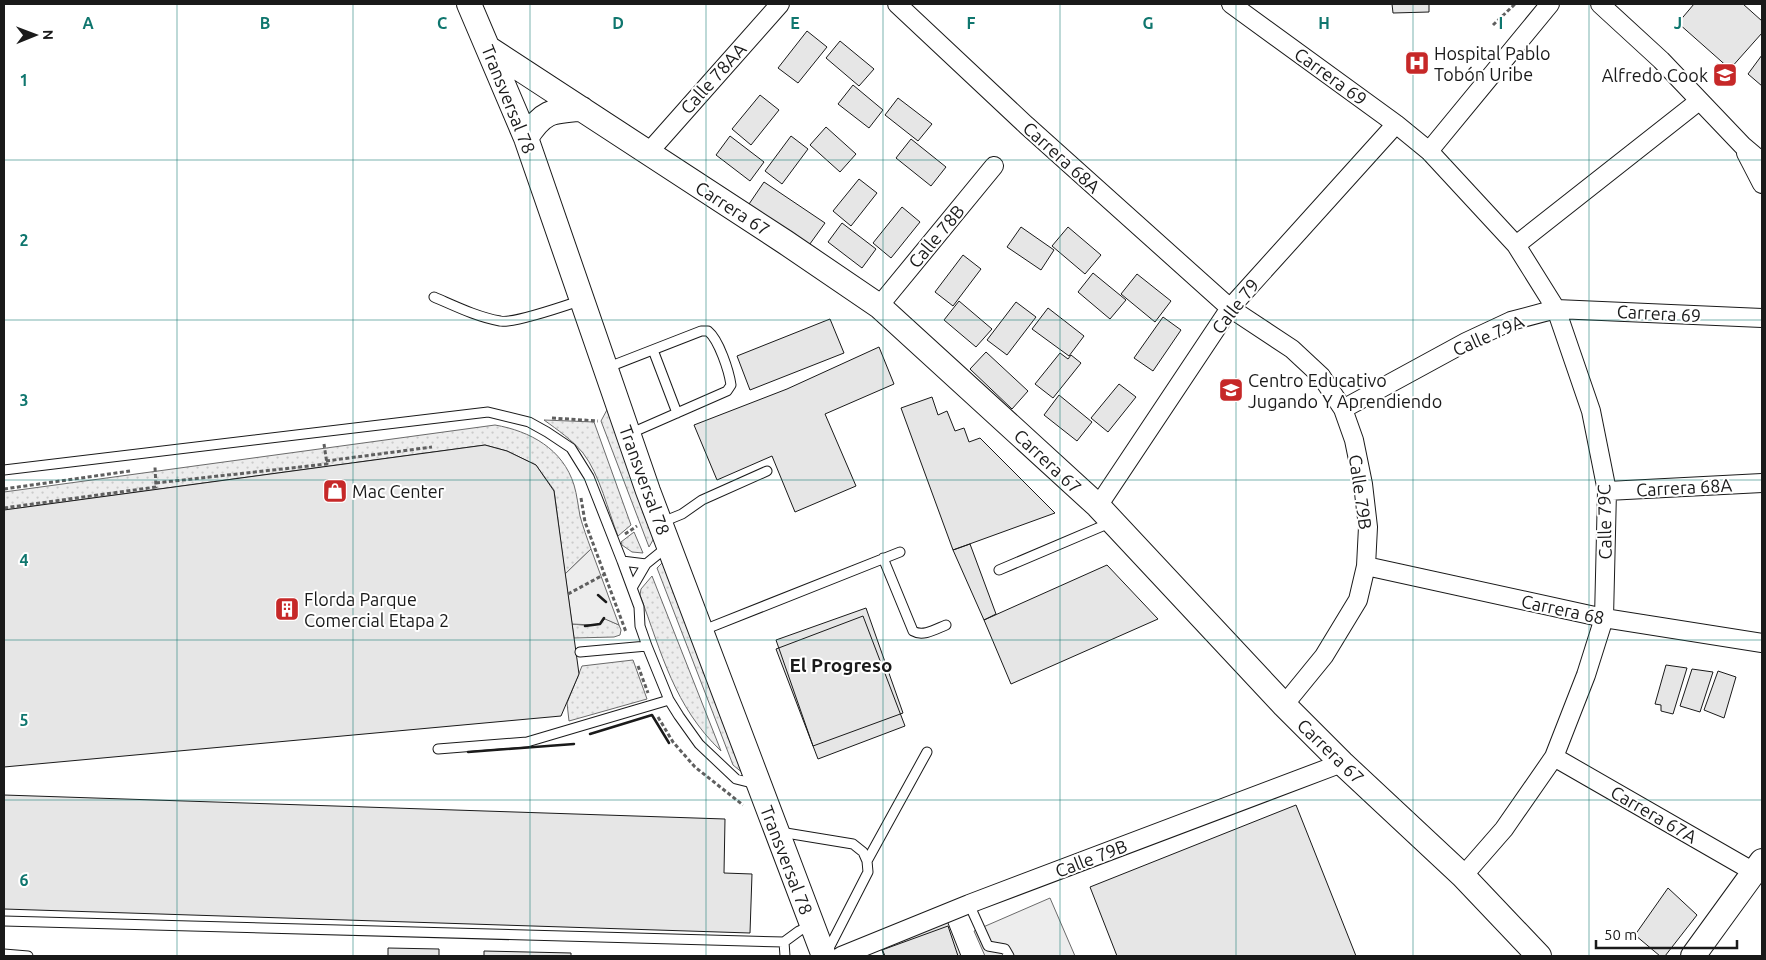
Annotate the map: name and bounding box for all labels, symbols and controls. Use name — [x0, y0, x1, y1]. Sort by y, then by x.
north arrow — [10, 10, 60, 60]
text: A — [82, 14, 94, 32]
text: B — [260, 14, 270, 32]
text: C — [437, 14, 447, 32]
text: D — [612, 14, 624, 32]
text: E — [790, 14, 800, 32]
text: F — [967, 14, 976, 32]
text: G — [1142, 14, 1154, 32]
text: H — [1318, 14, 1330, 32]
text: I — [1499, 14, 1503, 32]
text: J — [1674, 14, 1682, 32]
text: N — [40, 29, 56, 40]
street label: Calle 78AA — [676, 38, 750, 117]
street label: Transversal 78 — [478, 42, 540, 156]
street label: Carrera 69 — [1291, 43, 1371, 109]
place label: Hospital Pablo Tobón Uribe — [1434, 43, 1551, 84]
hospital icon: Hospital Pablo Tobón Uribe — [1404, 50, 1430, 76]
school or university icon: Alfredo Cook — [1712, 62, 1738, 88]
place label: Alfredo Cook — [1602, 65, 1708, 85]
text: 1 — [19, 71, 29, 89]
street label: Carrera 68A — [1020, 117, 1105, 197]
street label: Carrera 67 — [692, 177, 774, 239]
street label: Calle 78B — [904, 201, 968, 271]
text: 2 — [19, 231, 29, 249]
street label: Calle 79 — [1207, 275, 1263, 337]
street label: Carrera 69 — [1616, 301, 1702, 325]
street label: Calle 79A — [1449, 310, 1527, 360]
place label: Centro Educativo Jugando Y Aprendiendo — [1248, 370, 1442, 411]
school or university icon: Centro Educativo Jugando Y Aprendiendo — [1218, 377, 1244, 403]
text: 3 — [19, 391, 29, 409]
street label: Transversal 78 — [616, 422, 674, 538]
street label: Carrera 67 — [1010, 425, 1086, 497]
street label: Calle 79B — [1346, 453, 1376, 531]
street label: Carrera 68A — [1636, 474, 1733, 500]
shop icon: Mac Center — [322, 478, 348, 504]
place label: Mac Center — [352, 481, 445, 501]
street label: Calle 79C — [1593, 484, 1615, 560]
text: 4 — [19, 551, 29, 569]
place label: Florda Parque Comercial Etapa 2 — [304, 589, 449, 630]
street label: Carrera 68 — [1520, 590, 1606, 628]
building icon: Florda Parque Comercial Etapa 2 — [274, 596, 300, 622]
district label: El Progreso — [790, 654, 892, 676]
text: 5 — [19, 711, 29, 729]
street label: Carrera 67 — [1294, 715, 1368, 787]
street label: Carrera 67A — [1607, 781, 1701, 847]
street label: Transversal 78 — [757, 803, 817, 917]
street label: Calle 79B — [1052, 835, 1130, 881]
text: 6 — [19, 871, 29, 889]
scale bar — [1596, 918, 1737, 950]
text: 50 m — [1604, 926, 1637, 943]

